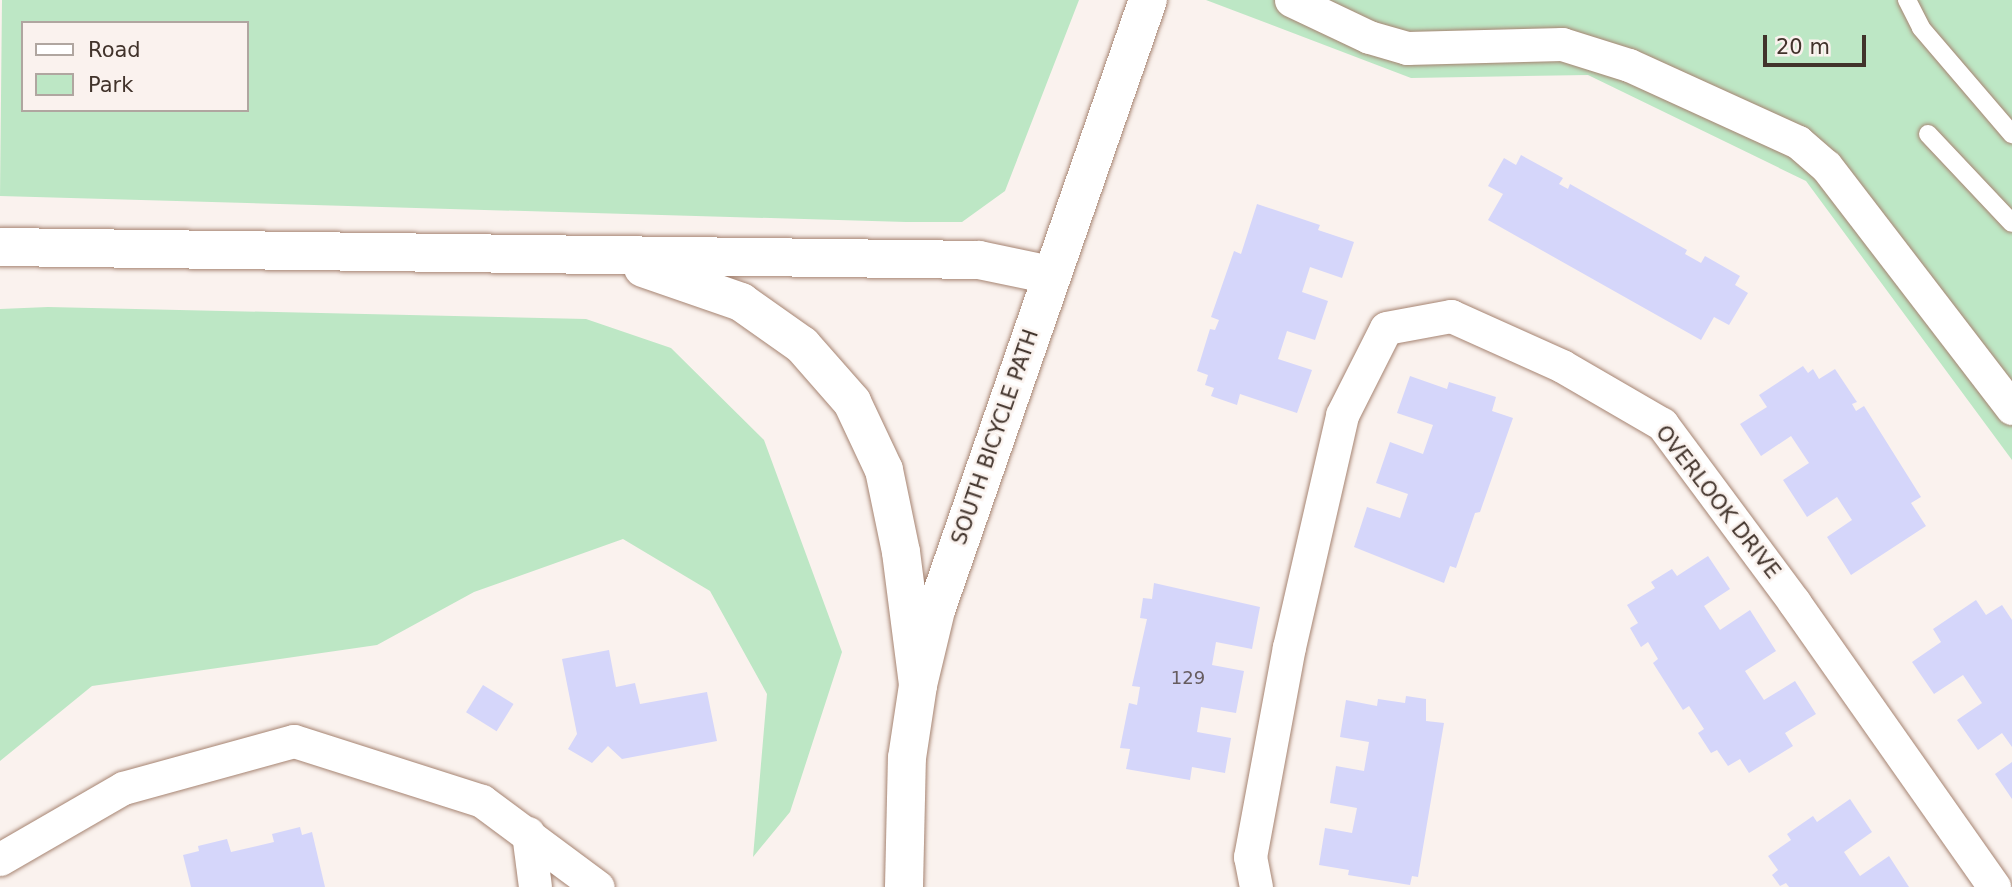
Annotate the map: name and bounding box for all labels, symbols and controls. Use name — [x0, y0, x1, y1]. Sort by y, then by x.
legend — [21, 21, 248, 112]
scale bar — [1767, 21, 1870, 65]
text: 20 m — [1776, 35, 1830, 59]
text: Road — [88, 38, 141, 62]
text: Park — [88, 73, 133, 97]
street label: SOUTH BICYCLE PATH — [946, 326, 1044, 548]
street label: OVERLOOK DRIVE — [1650, 420, 1786, 584]
house number: 129 — [1171, 667, 1205, 689]

